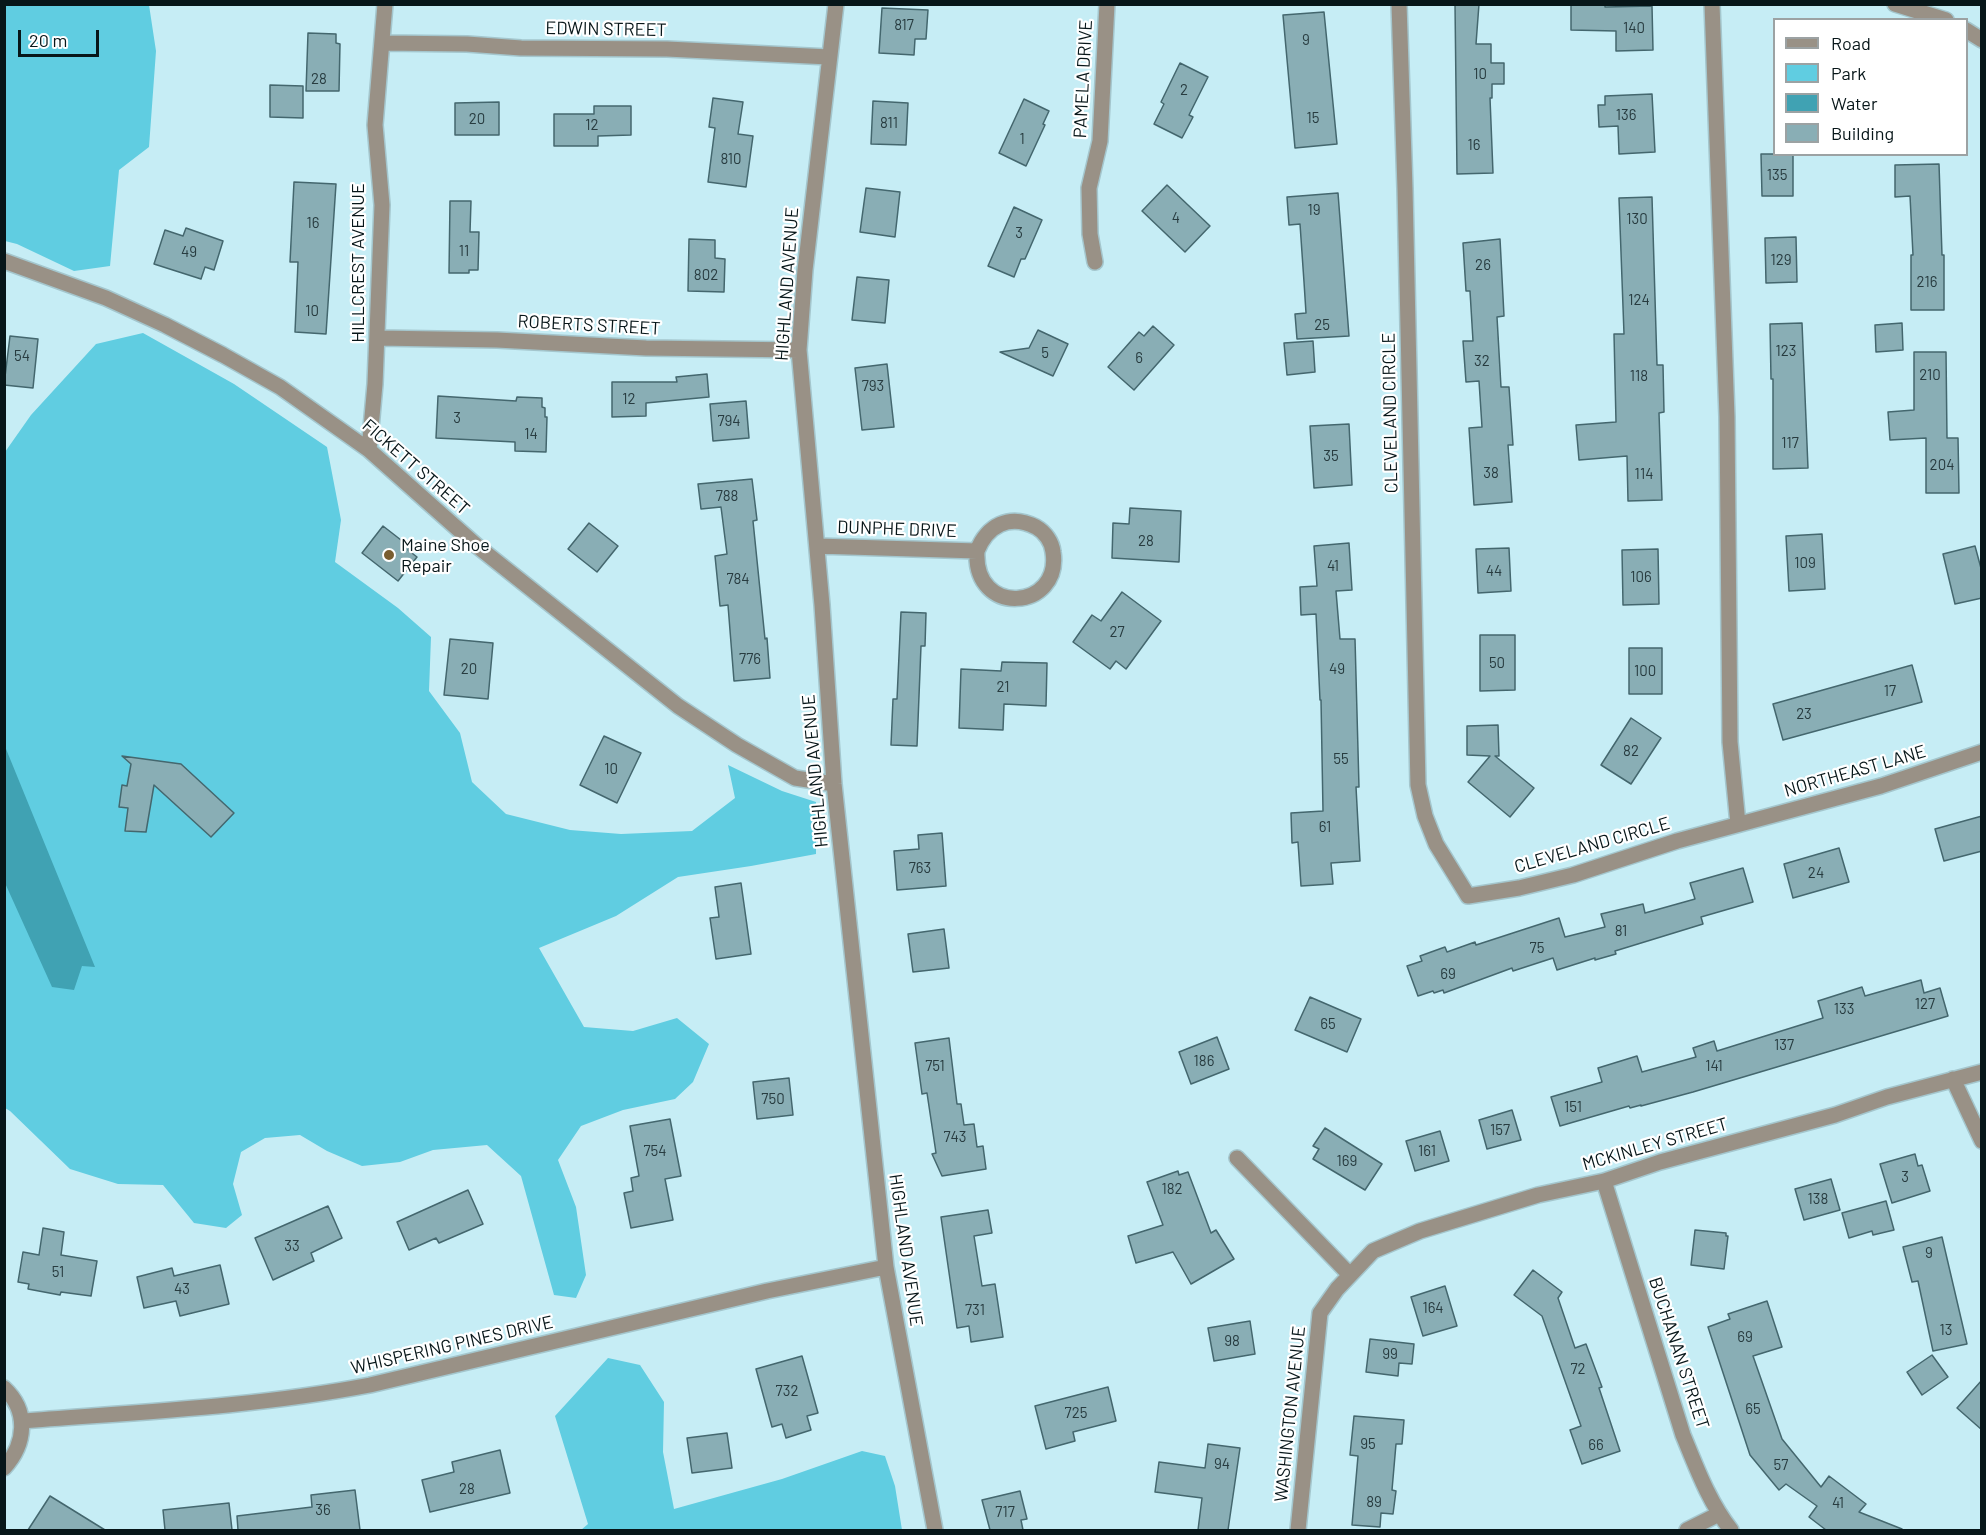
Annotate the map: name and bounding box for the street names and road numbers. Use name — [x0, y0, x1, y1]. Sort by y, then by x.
street label: EDWIN STREET — [545, 17, 667, 41]
street label: PAMELA DRIVE — [1069, 19, 1097, 139]
street label: HILLCREST AVENUE — [347, 183, 369, 343]
street label: HIGHLAND AVENUE — [771, 207, 803, 361]
street label: ROBERTS STREET — [517, 310, 661, 340]
street label: CLEVELAND CIRCLE — [1378, 332, 1402, 494]
street label: FICKETT STREET — [358, 415, 474, 519]
street label: DUNPHE DRIVE — [837, 516, 957, 542]
street label: HIGHLAND AVENUE — [798, 693, 832, 849]
street label: NORTHEAST LANE — [1782, 740, 1928, 802]
street label: CLEVELAND CIRCLE — [1512, 812, 1672, 878]
street label: MCKINLEY STREET — [1580, 1113, 1730, 1175]
street label: HIGHLAND AVENUE — [885, 1172, 927, 1328]
street label: BUCHANAN STREET — [1644, 1274, 1714, 1432]
street label: WHISPERING PINES DRIVE — [349, 1311, 555, 1379]
street label: WASHINGTON AVENUE — [1270, 1325, 1310, 1503]

